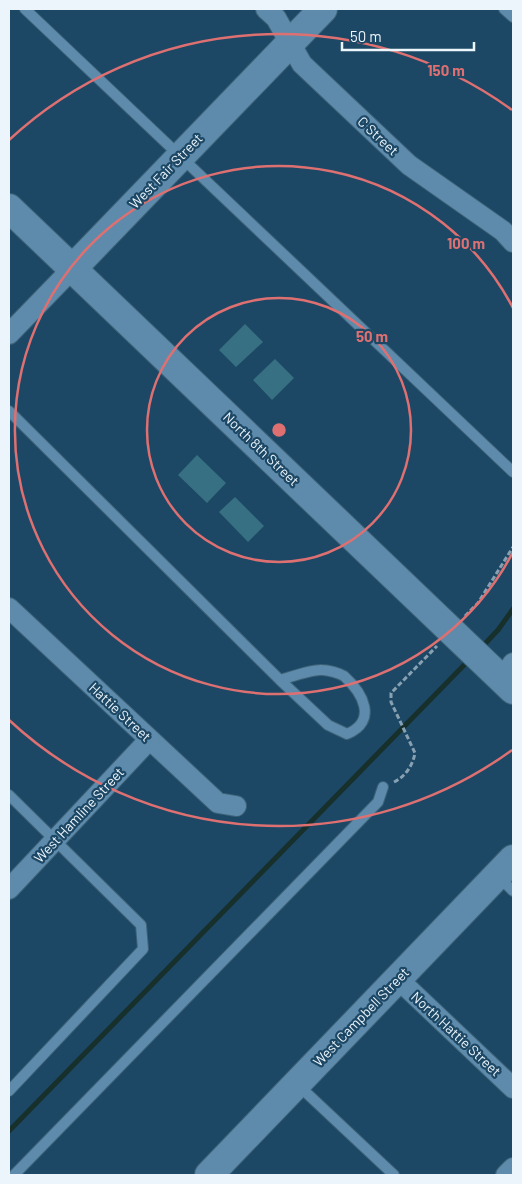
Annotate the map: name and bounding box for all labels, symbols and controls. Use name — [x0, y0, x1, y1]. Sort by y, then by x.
scale bar — [342, 20, 474, 52]
text: 50 m — [350, 27, 382, 45]
text: 150 m — [427, 61, 465, 79]
street label: C Street — [354, 113, 402, 159]
street label: West Fair Street — [126, 130, 206, 212]
text: 100 m — [447, 234, 485, 252]
text: 50 m — [356, 327, 388, 345]
street label: North 8th Street — [220, 408, 303, 489]
centre of rings — [270, 421, 288, 439]
street label: Hattie Street — [86, 679, 155, 745]
street label: West Hamline Street — [30, 763, 127, 866]
street label: West Campbell Street — [309, 964, 412, 1070]
street label: North Hattie Street — [408, 988, 505, 1080]

